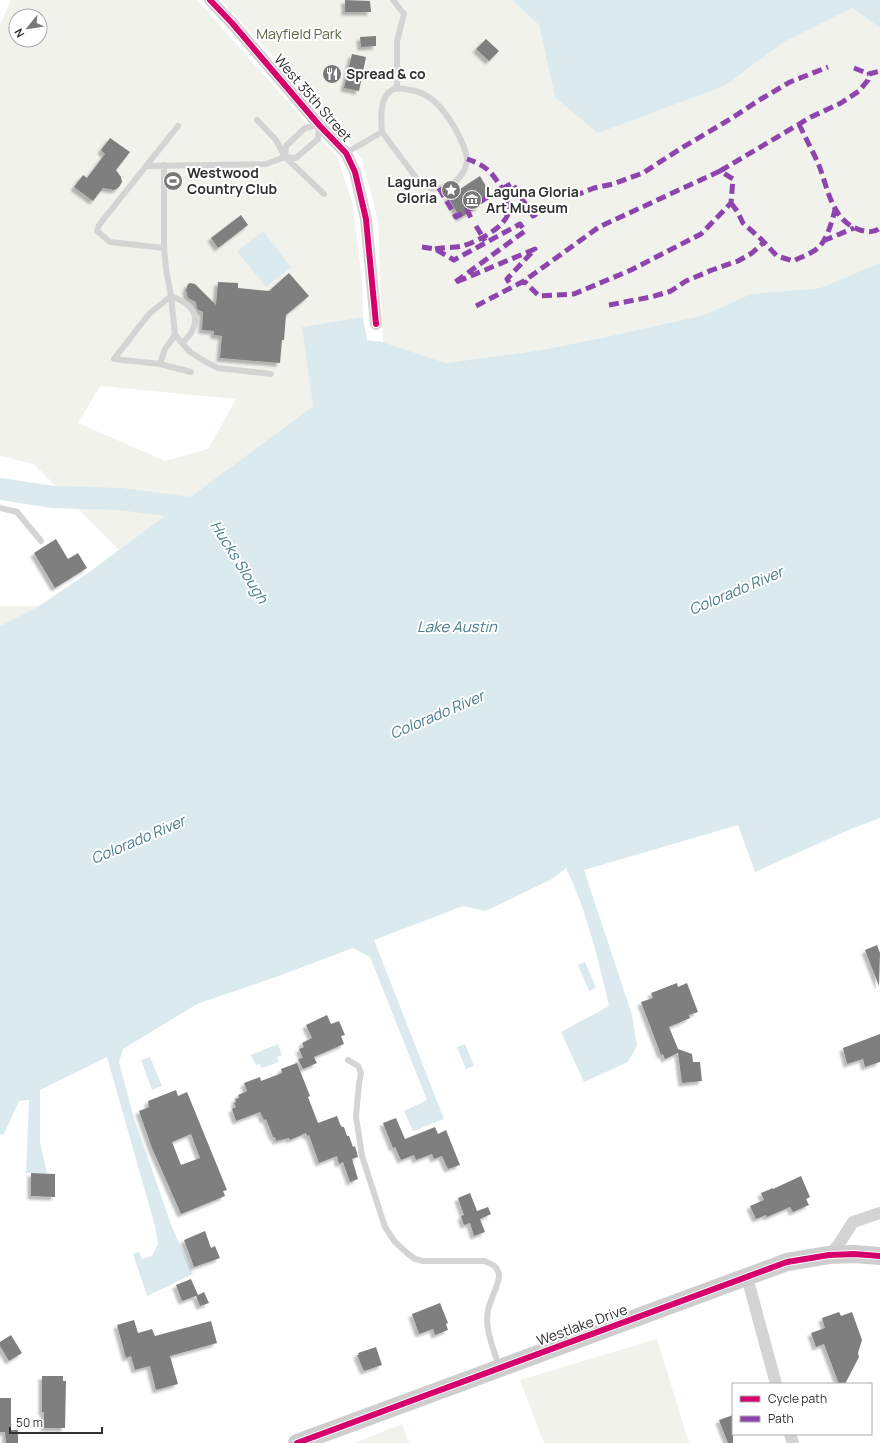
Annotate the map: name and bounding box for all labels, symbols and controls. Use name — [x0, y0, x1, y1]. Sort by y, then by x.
north arrow — [8, 8, 48, 48]
park label: Mayfield Park — [256, 24, 343, 43]
text: N — [10, 26, 27, 40]
street label: West 35th Street — [270, 50, 357, 146]
restaurant icon: Spread & co — [321, 63, 343, 85]
place label: Spread & co — [346, 64, 426, 83]
place label: Westwood Country Club — [187, 163, 278, 198]
sports icon: Westwood Country Club — [162, 170, 184, 192]
place label: Laguna Gloria — [387, 172, 437, 207]
place icon: Laguna Gloria — [440, 179, 462, 201]
place label: Laguna Gloria Art Museum — [486, 182, 579, 217]
museum icon: Laguna Gloria Art Museum — [461, 189, 483, 211]
water label: Hucks Slough — [206, 516, 274, 608]
water label: Colorado River — [685, 560, 789, 620]
water label: Lake Austin — [417, 616, 498, 637]
water label: Colorado River — [386, 684, 490, 744]
water label: Colorado River — [87, 809, 191, 869]
street label: Westlake Drive — [534, 1299, 630, 1350]
legend — [732, 1383, 872, 1435]
text: Cycle path — [768, 1390, 827, 1407]
scale bar — [10, 1409, 102, 1435]
text: Path — [768, 1410, 794, 1427]
text: 50 m — [16, 1414, 43, 1431]

